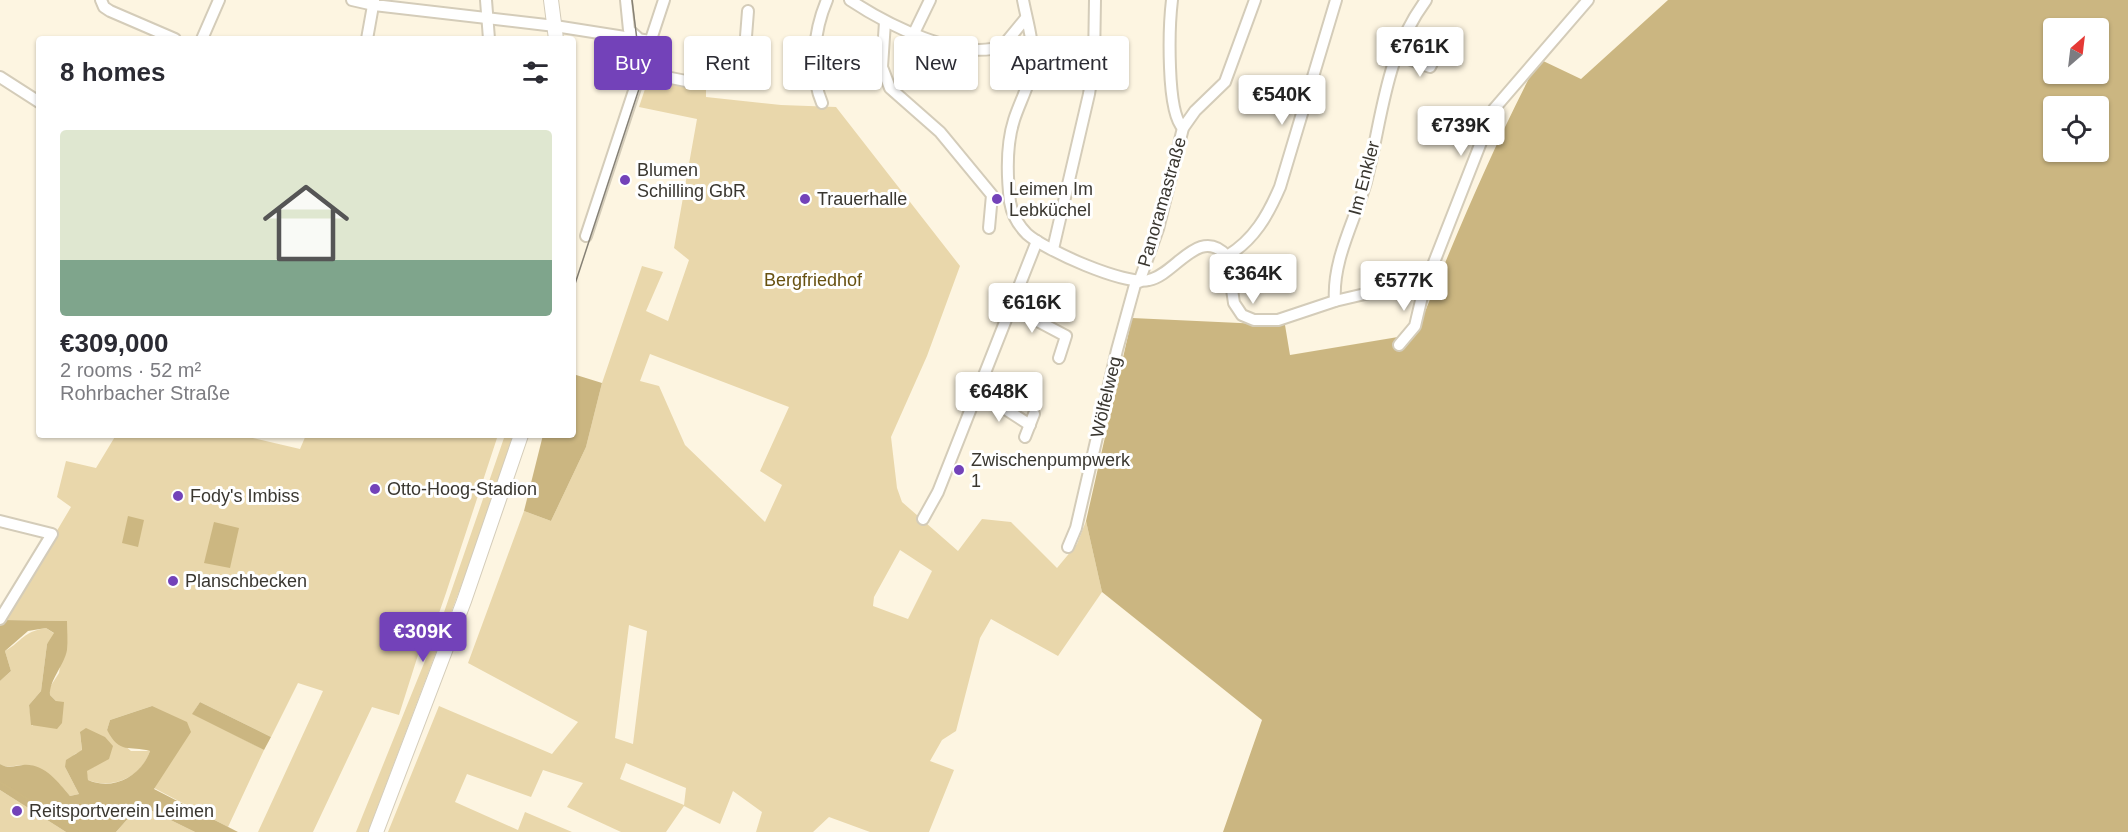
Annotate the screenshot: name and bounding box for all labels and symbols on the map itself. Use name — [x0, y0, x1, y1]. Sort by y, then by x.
north arrow — [2043, 18, 2109, 84]
pin: €761K — [1378, 27, 1462, 78]
pin: €540K — [1240, 75, 1324, 126]
pin: €739K — [1419, 106, 1503, 157]
street label: Panoramastraße — [1134, 135, 1190, 269]
street label: Im Enkler — [1345, 139, 1383, 217]
place label: Blumen Schilling GbR — [637, 160, 746, 201]
marker: Blumen Schilling GbR — [618, 173, 632, 187]
place label: Leimen Im Lebküchel — [1009, 179, 1093, 220]
place label: Trauerhalle — [817, 189, 907, 209]
marker: Trauerhalle — [798, 192, 812, 206]
marker: Leimen Im Lebküchel — [990, 192, 1004, 206]
pin: €364K — [1211, 254, 1295, 305]
pin: €577K — [1362, 261, 1446, 312]
park label: Bergfriedhof — [764, 270, 863, 290]
pin: €616K — [990, 283, 1074, 334]
street label: Wölfelweg — [1087, 354, 1125, 440]
pin: €648K — [957, 372, 1041, 423]
place label: Zwischenpumpwerk 1 — [971, 450, 1131, 491]
marker: Zwischenpumpwerk 1 — [952, 463, 966, 477]
place label: Otto-Hoog-Stadion — [387, 479, 537, 499]
marker: Otto-Hoog-Stadion — [368, 482, 382, 496]
place label: Fody's Imbiss — [190, 486, 299, 506]
marker: Fody's Imbiss — [171, 489, 185, 503]
place label: Planschbecken — [185, 571, 307, 591]
marker: Planschbecken — [166, 574, 180, 588]
pin: €309K — [381, 612, 465, 663]
place label: Reitsportverein Leimen — [29, 801, 214, 821]
marker: Reitsportverein Leimen — [10, 804, 24, 818]

